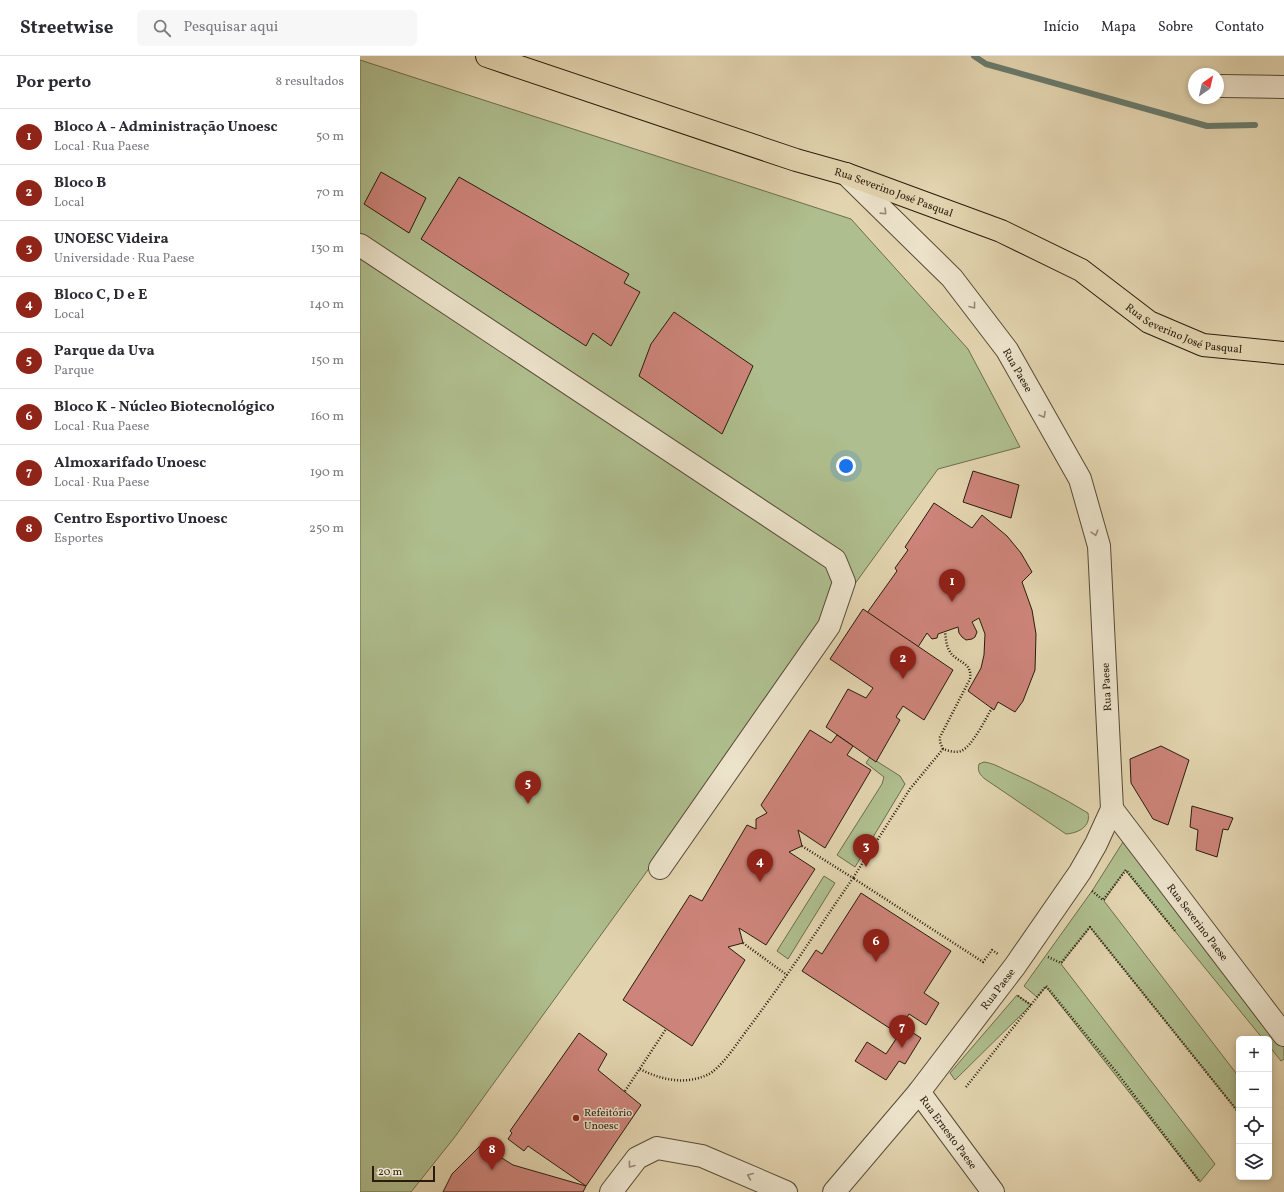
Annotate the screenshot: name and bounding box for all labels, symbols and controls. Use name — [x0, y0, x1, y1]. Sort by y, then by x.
search box — [137, 10, 417, 46]
text: Streetwise — [20, 15, 113, 41]
icon: search — [151, 17, 173, 39]
text: Pesquisar aqui — [183, 17, 278, 38]
text: Início — [1043, 18, 1079, 37]
text: Mapa — [1101, 18, 1136, 37]
text: Sobre — [1158, 18, 1193, 37]
text: Contato — [1215, 18, 1264, 37]
north arrow — [1188, 68, 1224, 104]
text: Por perto — [16, 71, 91, 94]
text: 8 resultados — [276, 73, 344, 91]
text: Bloco A - Administração Unoesc — [54, 117, 278, 138]
text: 1 — [26, 128, 32, 146]
text: 50 m — [316, 128, 344, 146]
text: Local · Rua Paese — [54, 138, 149, 156]
street label: Rua Severino José Pasqual — [832, 165, 955, 222]
text: Bloco B — [54, 173, 106, 194]
text: 2 — [26, 184, 32, 202]
text: 70 m — [316, 184, 344, 202]
text: Local — [54, 194, 84, 212]
one-way arrow — [879, 207, 887, 214]
text: UNOESC Videira — [54, 229, 169, 250]
text: 3 — [26, 240, 32, 258]
text: 130 m — [311, 240, 344, 258]
text: Universidade · Rua Paese — [54, 250, 195, 268]
text: Bloco C, D e E — [54, 285, 147, 306]
text: 4 — [25, 296, 33, 314]
text: 140 m — [310, 296, 344, 314]
one-way arrow — [969, 301, 976, 308]
street label: Rua Severino José Pasqual — [1122, 301, 1243, 358]
text: Local — [54, 306, 84, 324]
text: Parque da Uva — [54, 341, 155, 362]
street label: Rua Paese — [998, 346, 1035, 395]
text: 5 — [26, 352, 32, 370]
text: 150 m — [311, 352, 344, 370]
text: Parque — [54, 362, 94, 380]
text: Bloco K - Núcleo Biotecnológico — [54, 397, 275, 418]
text: 6 — [25, 408, 33, 426]
text: 160 m — [310, 408, 344, 426]
one-way arrow — [1039, 411, 1046, 418]
text: Local · Rua Paese — [54, 418, 149, 436]
text: Almoxarifado Unoesc — [54, 453, 206, 474]
your location — [836, 456, 856, 476]
text: 7 — [26, 464, 32, 482]
text: 190 m — [310, 464, 344, 482]
text: Local · Rua Paese — [54, 474, 149, 492]
text: Centro Esportivo Unoesc — [54, 509, 227, 530]
text: 8 — [25, 520, 33, 538]
text: 250 m — [309, 520, 344, 538]
text: Esportes — [54, 530, 103, 548]
one-way arrow — [1091, 530, 1099, 536]
pin: 1 — [939, 569, 965, 602]
pin: 2 — [890, 646, 916, 679]
street label: Rua Paese — [1099, 662, 1116, 711]
pin: 5 — [515, 771, 541, 804]
pin: 3 — [853, 834, 879, 867]
pin: 4 — [747, 849, 773, 882]
street label: Rua Severino Paese — [1163, 881, 1231, 965]
pin: 6 — [863, 929, 889, 962]
street label: Rua Paese — [978, 966, 1019, 1014]
pin: 7 — [889, 1015, 915, 1048]
map controls — [1236, 1036, 1272, 1180]
button: + — [1236, 1036, 1272, 1072]
button: − — [1236, 1072, 1272, 1108]
street label: Rua Ernesto Paese — [915, 1093, 980, 1173]
place label: Refeitório Unoesc — [584, 1106, 632, 1134]
button: locate — [1236, 1108, 1272, 1144]
marker: Refeitório Unoesc — [571, 1113, 581, 1123]
pin: 8 — [479, 1137, 505, 1170]
button: layers — [1236, 1144, 1272, 1180]
one-way arrow — [629, 1161, 636, 1168]
scale bar — [372, 1164, 435, 1183]
text: 20 m — [378, 1165, 402, 1180]
one-way arrow — [747, 1173, 754, 1181]

